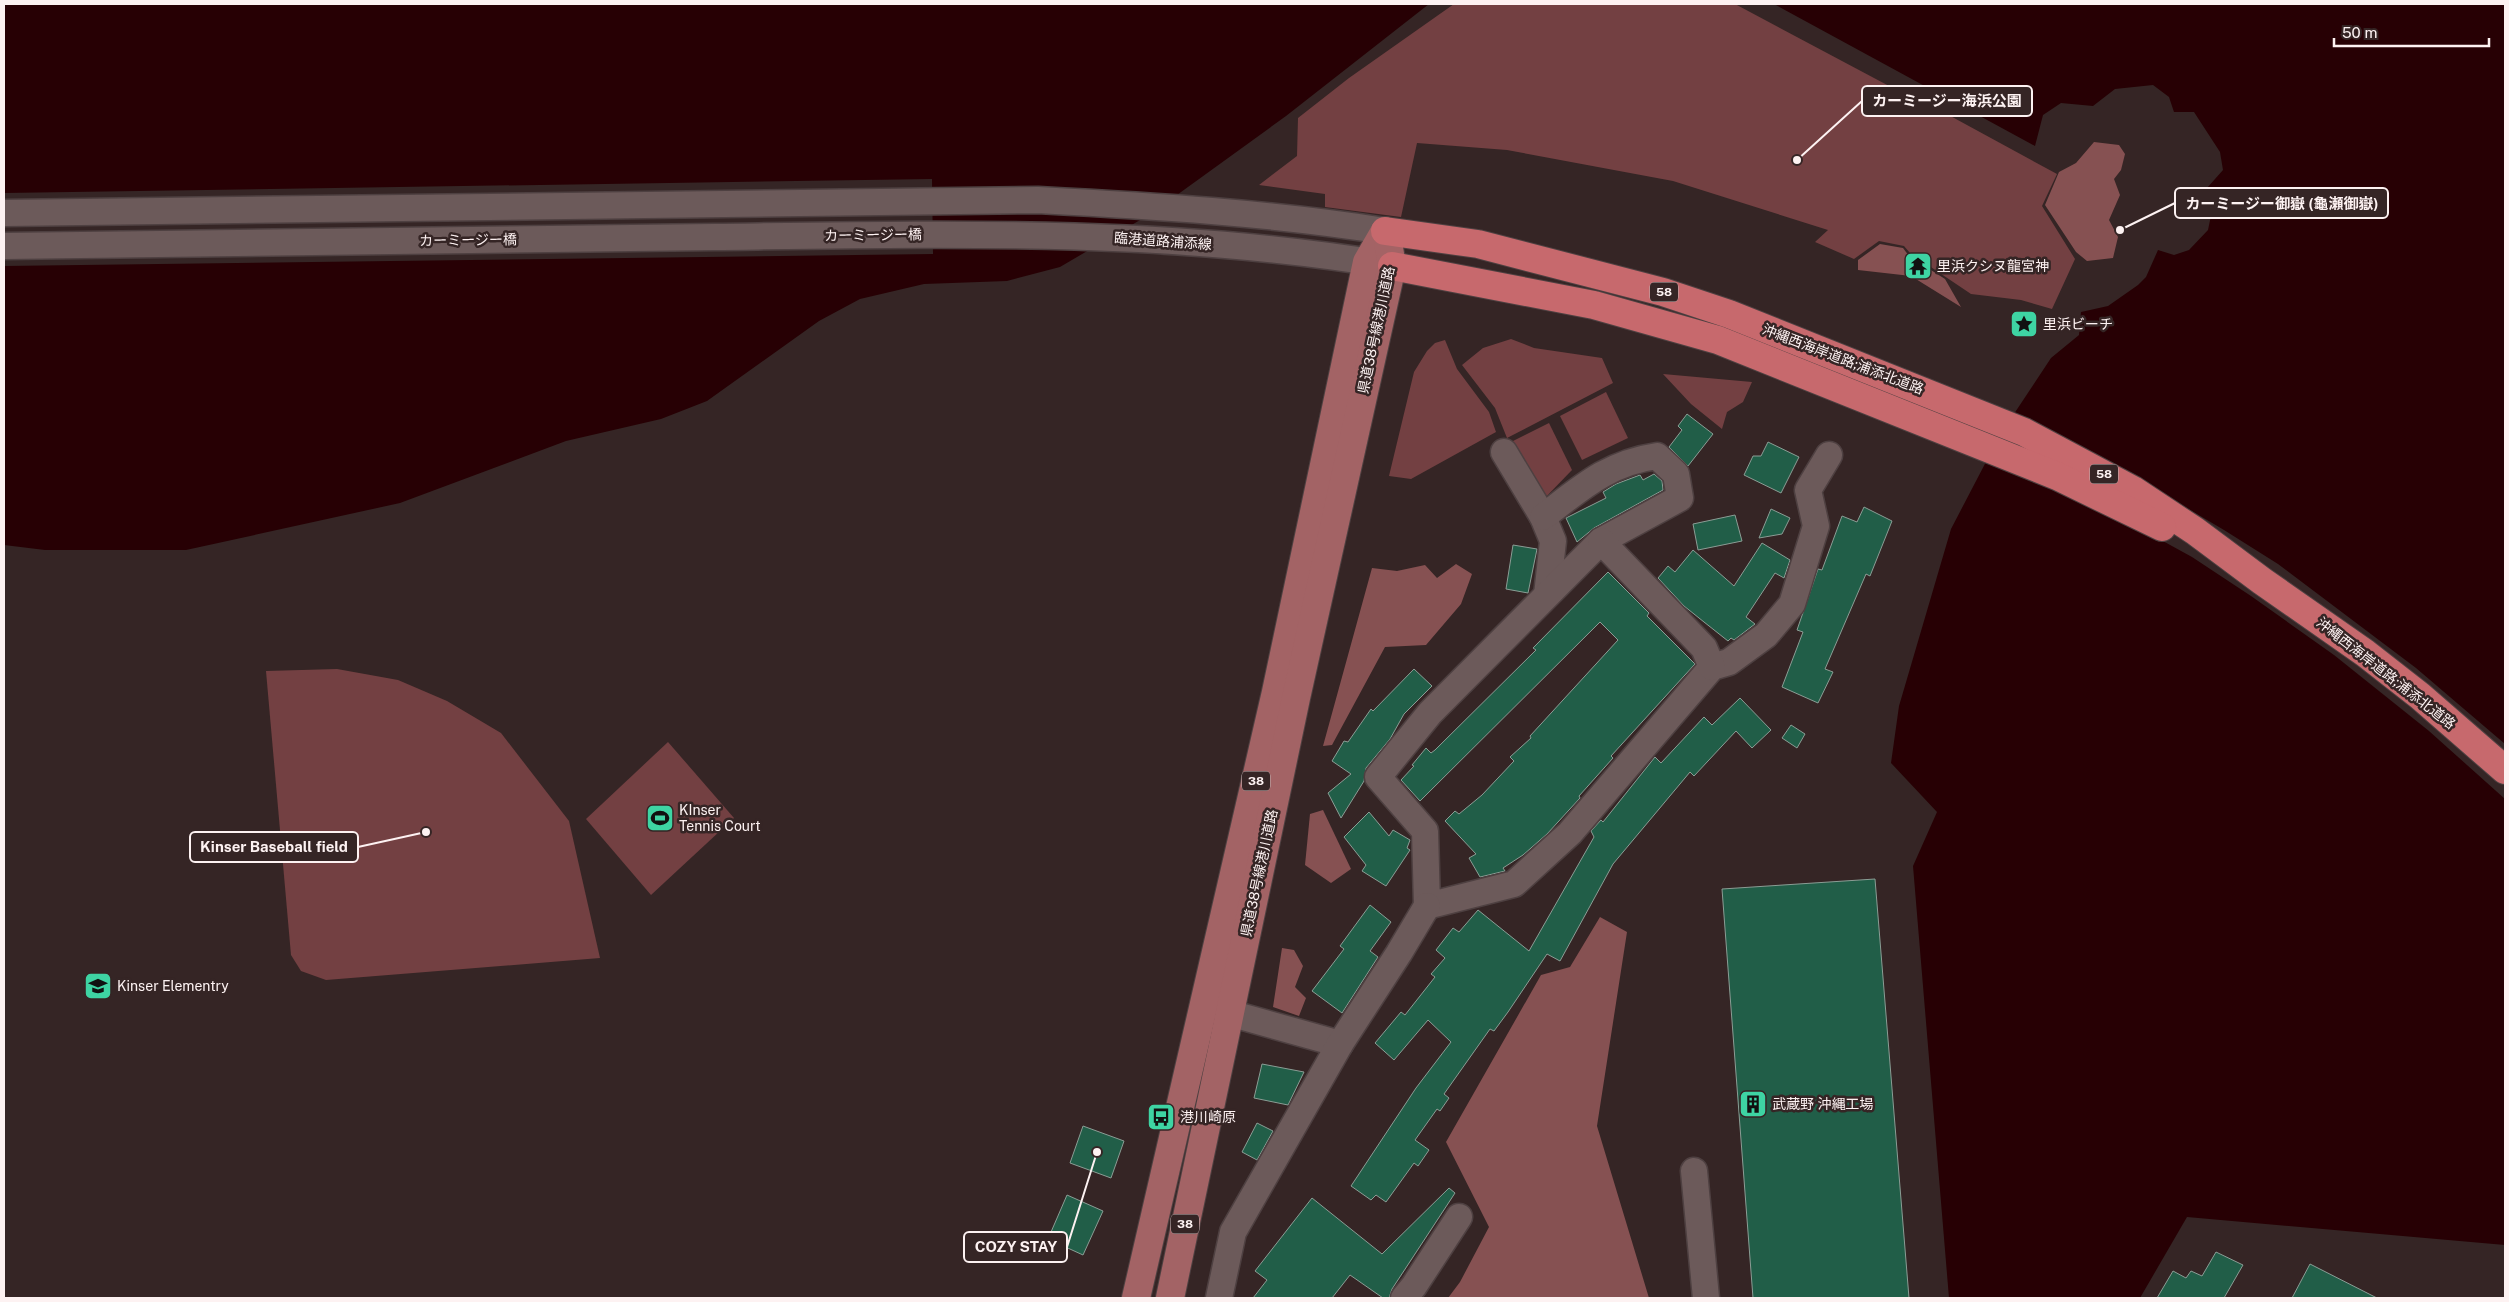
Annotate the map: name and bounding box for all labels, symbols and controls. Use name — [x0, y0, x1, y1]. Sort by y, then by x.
scale bar — [2334, 15, 2489, 47]
text: 50 m — [2342, 24, 2377, 41]
callout: カーミージー海浜公園 — [1862, 86, 2032, 116]
text: カーミージー海浜公園 — [1872, 92, 2022, 109]
callout: カーミージー御嶽 (龜瀬御嶽) — [2175, 188, 2388, 218]
text: カーミージー御嶽 (龜瀬御嶽) — [2185, 195, 2379, 212]
street label: カーミージー橋 — [824, 226, 922, 244]
street label: 臨港道路浦添線 — [1114, 230, 1212, 252]
street label: カーミージー橋 — [419, 231, 517, 249]
temple icon: 里浜クシヌ龍宮神 — [1903, 251, 1933, 281]
place label: 里浜クシヌ龍宮神 — [1937, 258, 2049, 274]
street label: 県道38号線港川道路 — [1355, 265, 1397, 395]
road number: 58 — [1650, 282, 1678, 302]
place icon: 里浜ビーチ — [2009, 309, 2039, 339]
place label: 里浜ビーチ — [2043, 316, 2113, 332]
street label: 沖縄西海岸道路;浦添北道路 — [1760, 321, 1926, 397]
road number: 58 — [2090, 464, 2118, 484]
street label: 沖縄西海岸道路;浦添北道路 — [2314, 614, 2458, 732]
road number: 38 — [1242, 771, 1270, 790]
place label: KInser Tennis Court — [679, 802, 761, 834]
sports icon: KInser Tennis Court — [645, 803, 675, 833]
street label: 県道38号線港川道路 — [1238, 808, 1280, 938]
callout: Kinser Baseball field — [190, 832, 358, 862]
text: Kinser Baseball field — [200, 838, 348, 855]
school or university icon: Kinser Elementry — [83, 971, 113, 1001]
place label: Kinser Elementry — [117, 978, 229, 994]
building icon: 武蔵野 沖縄工場 — [1738, 1089, 1768, 1119]
place label: 武蔵野 沖縄工場 — [1772, 1096, 1873, 1112]
bus stop icon: 港川崎原 — [1146, 1102, 1176, 1132]
place label: 港川崎原 — [1180, 1109, 1236, 1125]
road number: 38 — [1171, 1214, 1199, 1234]
callout: COZY STAY — [964, 1232, 1067, 1262]
text: COZY STAY — [975, 1238, 1057, 1255]

